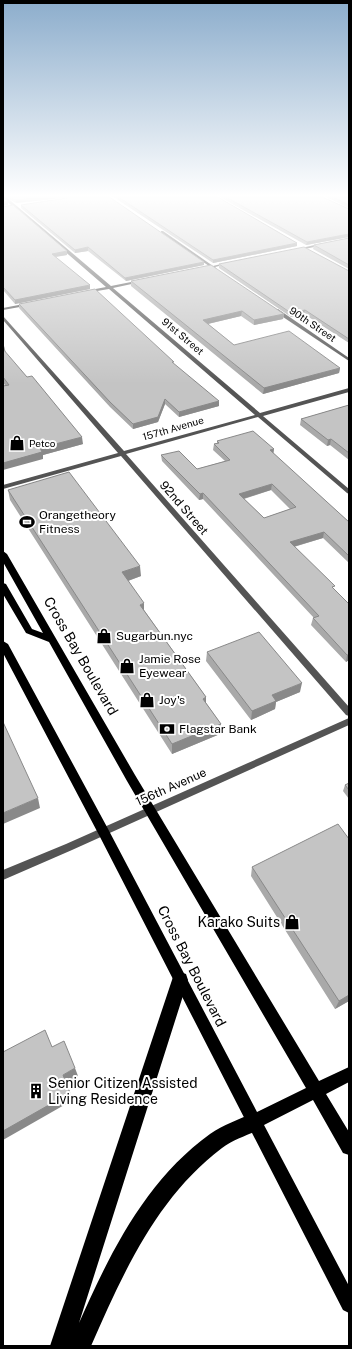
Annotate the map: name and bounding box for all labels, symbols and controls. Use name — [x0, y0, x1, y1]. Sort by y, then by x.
street label: 90th Street — [287, 304, 339, 344]
street label: 91st Street — [160, 315, 206, 357]
street label: 157th Avenue — [141, 413, 205, 442]
shop icon: Petco — [8, 434, 26, 452]
place label: Petco — [29, 437, 56, 449]
street label: 92nd Street — [157, 478, 211, 538]
place label: Orangetheory Fitness — [39, 508, 117, 536]
sports icon: Orangetheory Fitness — [18, 513, 36, 531]
street label: Cross Bay Boulevard — [41, 594, 121, 718]
shop icon: Sugarbun.nyc — [95, 627, 113, 645]
place label: Sugarbun.nyc — [116, 629, 193, 643]
place label: Jamie Rose Eyewear — [139, 652, 201, 680]
shop icon: Jamie Rose Eyewear — [118, 657, 136, 675]
shop icon: Joy's — [138, 691, 156, 709]
place label: Joy's — [159, 693, 185, 707]
bank icon: Flagstar Bank — [158, 720, 176, 738]
place label: Flagstar Bank — [179, 722, 257, 736]
street label: 156th Avenue — [134, 765, 209, 809]
street label: Cross Bay Boulevard — [155, 903, 229, 1029]
shop icon: Karako Suits — [283, 913, 301, 931]
place label: Karako Suits — [198, 914, 280, 930]
place label: Senior Citizen Assisted Living Residence — [48, 1075, 198, 1107]
building icon: Senior Citizen Assisted Living Residence — [27, 1082, 45, 1100]

